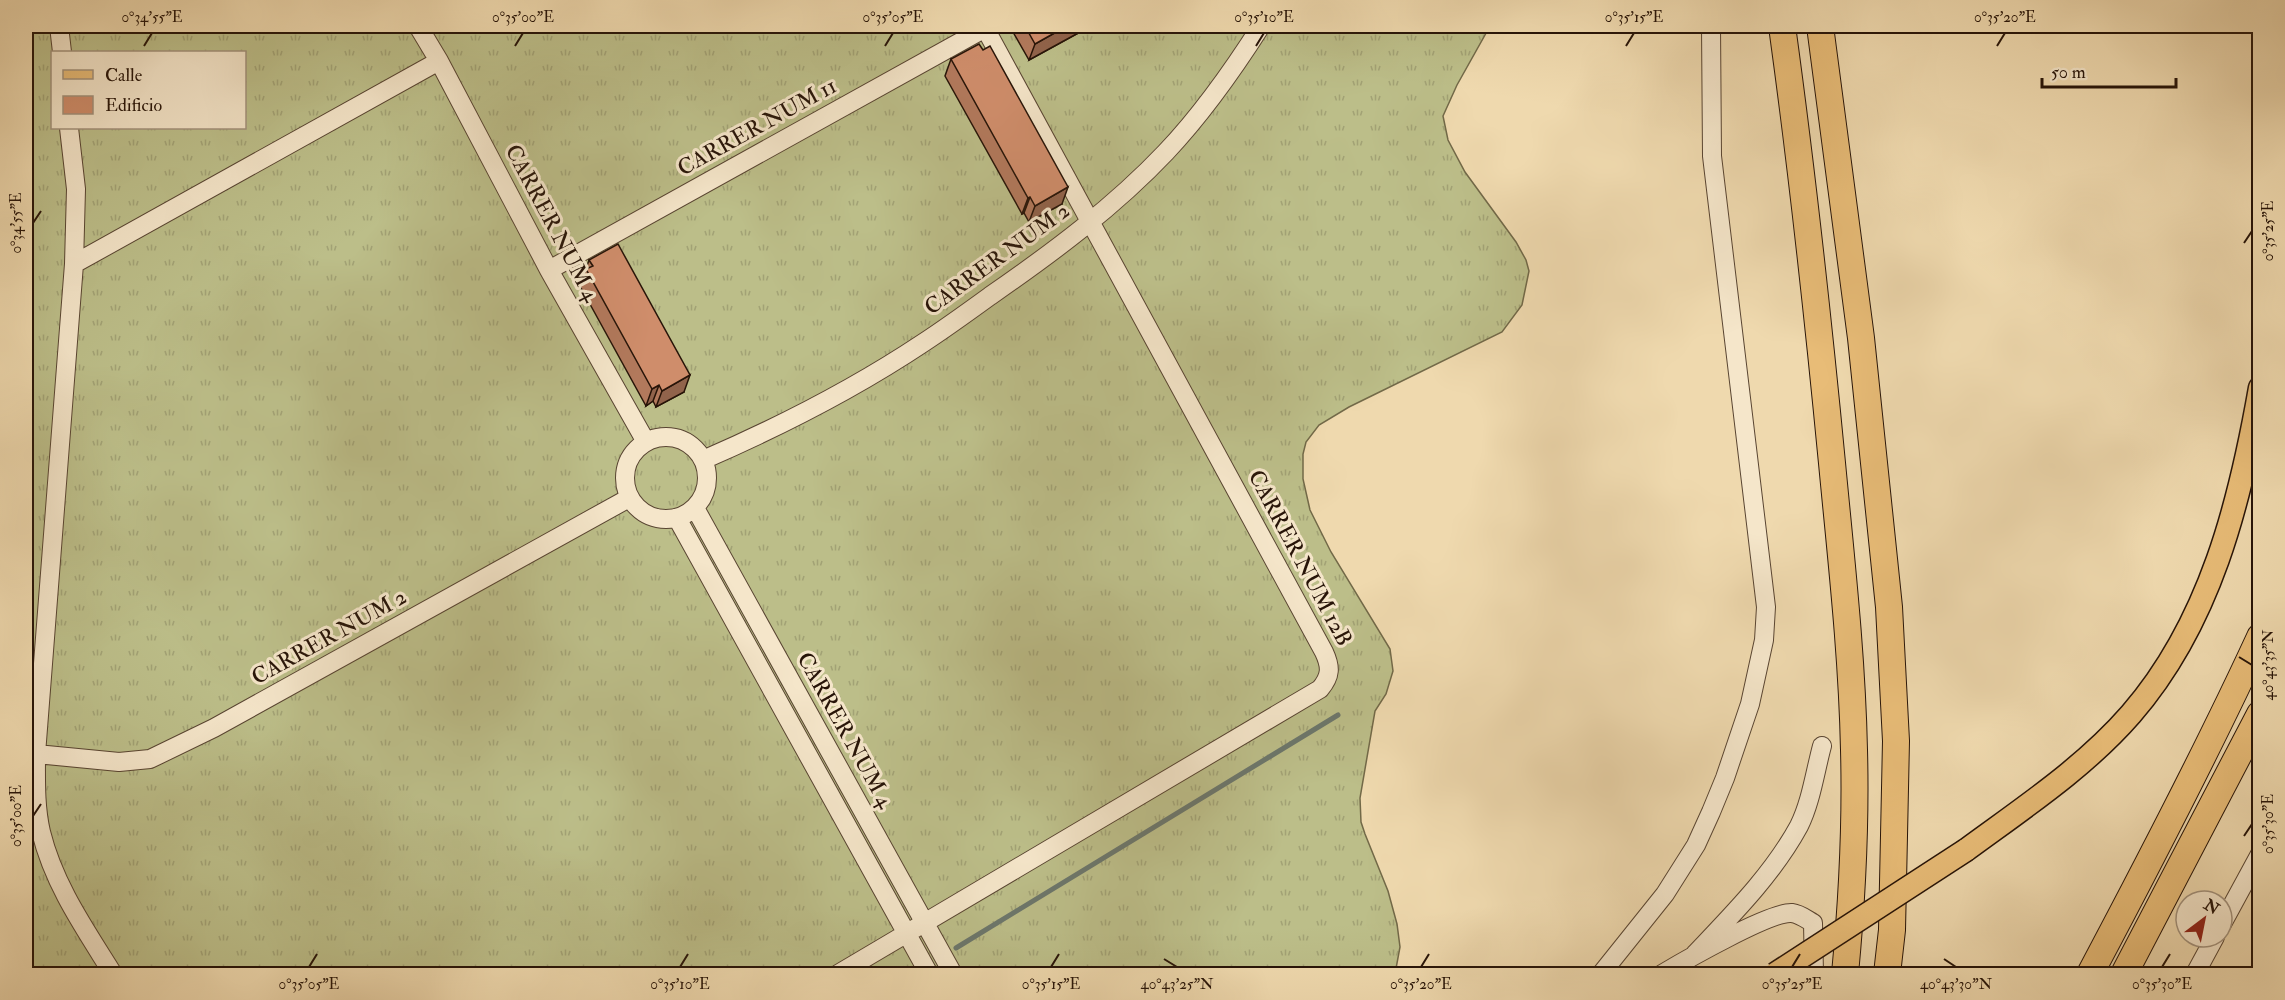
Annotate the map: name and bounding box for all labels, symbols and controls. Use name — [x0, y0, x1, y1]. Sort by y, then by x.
text: 0°34'55"E — [121, 8, 183, 27]
text: 0°35'00"E — [492, 8, 554, 27]
text: 0°35'05"E — [863, 8, 924, 27]
text: 0°35'10"E — [1234, 8, 1294, 27]
text: 0°35'15"E — [1605, 8, 1663, 27]
text: 0°35'20"E — [1974, 8, 2036, 27]
legend — [51, 51, 246, 129]
scale bar — [2042, 51, 2176, 89]
text: 50 m — [2051, 61, 2086, 84]
text: Calle — [105, 64, 143, 87]
street label: CARRER NUM 11 — [673, 72, 841, 182]
text: Edificio — [105, 94, 162, 117]
street label: CARRER NUM 4 — [499, 140, 606, 307]
text: 0°34'55"E — [7, 192, 26, 254]
street label: CARRER NUM 2 — [919, 197, 1075, 321]
text: 0°35'25"E — [2259, 200, 2278, 261]
street label: CARRER NUM 12B — [1242, 465, 1358, 651]
street label: CARRER NUM 2 — [247, 583, 411, 691]
text: 40°43'35"N — [2259, 629, 2278, 701]
street label: CARRER NUM 4 — [791, 647, 900, 814]
text: 0°35'00"E — [7, 785, 26, 847]
text: 0°35'30"E — [2259, 794, 2278, 854]
north arrow — [2174, 889, 2234, 949]
text: N — [2199, 894, 2223, 920]
text: 0°35'05"E — [279, 975, 340, 994]
text: 0°35'10"E — [650, 975, 710, 994]
text: 0°35'15"E — [1022, 975, 1080, 994]
text: 40°43'25"N — [1141, 975, 1214, 994]
text: 0°35'20"E — [1390, 975, 1452, 994]
text: 0°35'25"E — [1762, 975, 1823, 994]
text: 40°43'30"N — [1920, 975, 1993, 994]
text: 0°35'30"E — [2132, 975, 2192, 994]

